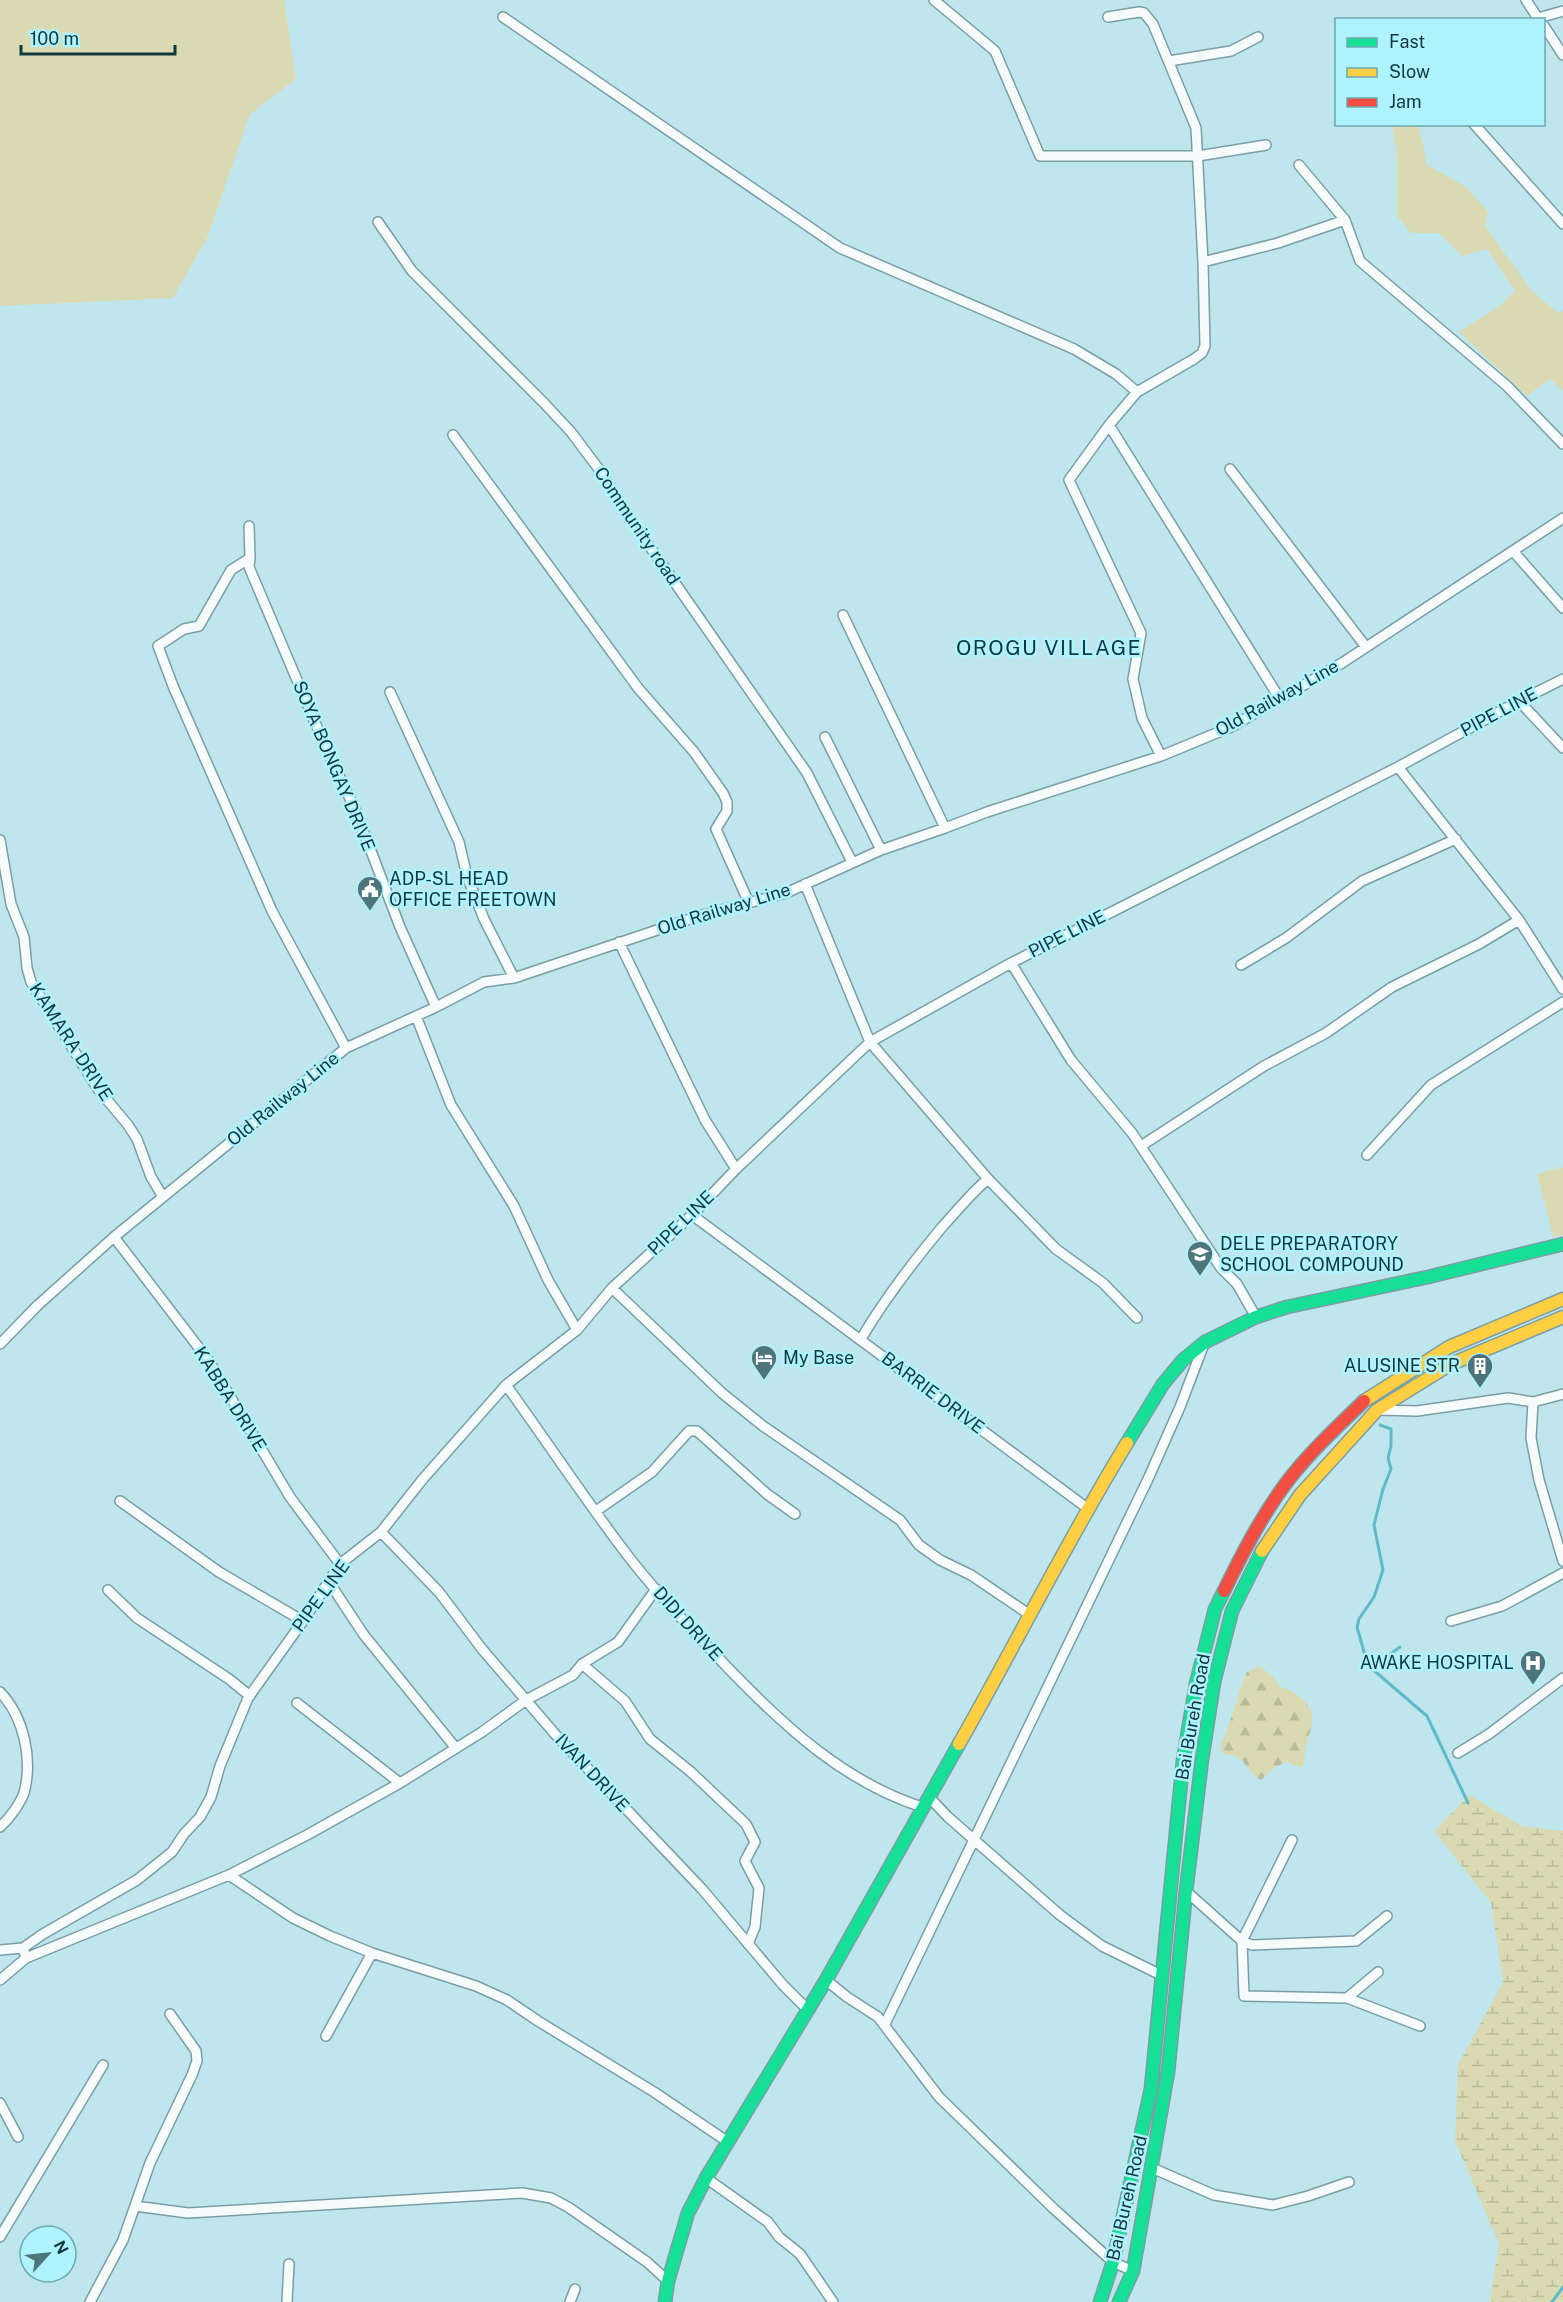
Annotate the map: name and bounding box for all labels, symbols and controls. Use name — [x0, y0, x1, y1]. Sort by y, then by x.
scale bar — [21, 18, 176, 56]
legend — [1335, 18, 1545, 126]
text: 100 m — [30, 28, 79, 49]
text: Fast — [1389, 31, 1425, 52]
text: Slow — [1389, 61, 1430, 82]
text: Jam — [1389, 91, 1422, 112]
street label: Community road — [590, 463, 685, 589]
district label: OROGU VILLAGE — [956, 635, 1142, 660]
street label: Old Railway Line — [1211, 655, 1342, 740]
street label: SOYA BONGAY DRIVE — [289, 678, 380, 854]
street label: PIPE LINE — [1457, 683, 1541, 740]
place label: ADP-SL HEAD OFFICE FREETOWN — [389, 868, 557, 910]
public building icon: ADP-SL HEAD OFFICE FREETOWN — [355, 874, 385, 912]
street label: Old Railway Line — [655, 878, 793, 939]
street label: PIPE LINE — [1025, 905, 1109, 962]
street label: KAMARA DRIVE — [25, 979, 117, 1105]
street label: Old Railway Line — [223, 1047, 343, 1150]
street label: PIPE LINE — [643, 1186, 718, 1259]
place label: DELE PREPARATORY SCHOOL COMPOUND — [1220, 1233, 1404, 1275]
school or university icon: DELE PREPARATORY SCHOOL COMPOUND — [1185, 1239, 1215, 1277]
street label: KABBA DRIVE — [190, 1342, 271, 1455]
hotel icon: My Base — [749, 1343, 779, 1381]
place label: My Base — [783, 1347, 854, 1368]
street label: BARRIE DRIVE — [878, 1347, 989, 1438]
building icon: ALUSINE STR — [1465, 1351, 1495, 1389]
place label: ALUSINE STR — [1344, 1355, 1460, 1376]
street label: PIPE LINE — [287, 1556, 354, 1636]
street label: DIDI DRIVE — [650, 1582, 727, 1665]
hospital icon: AWAKE HOSPITAL — [1518, 1648, 1548, 1686]
street label: Bai Bureh Road — [1171, 1652, 1214, 1782]
place label: AWAKE HOSPITAL — [1360, 1652, 1514, 1673]
street label: IVAN DRIVE — [551, 1729, 634, 1816]
street label: Bai Bureh Road — [1102, 2133, 1151, 2263]
north arrow — [18, 2224, 78, 2284]
text: N — [50, 2238, 72, 2257]

